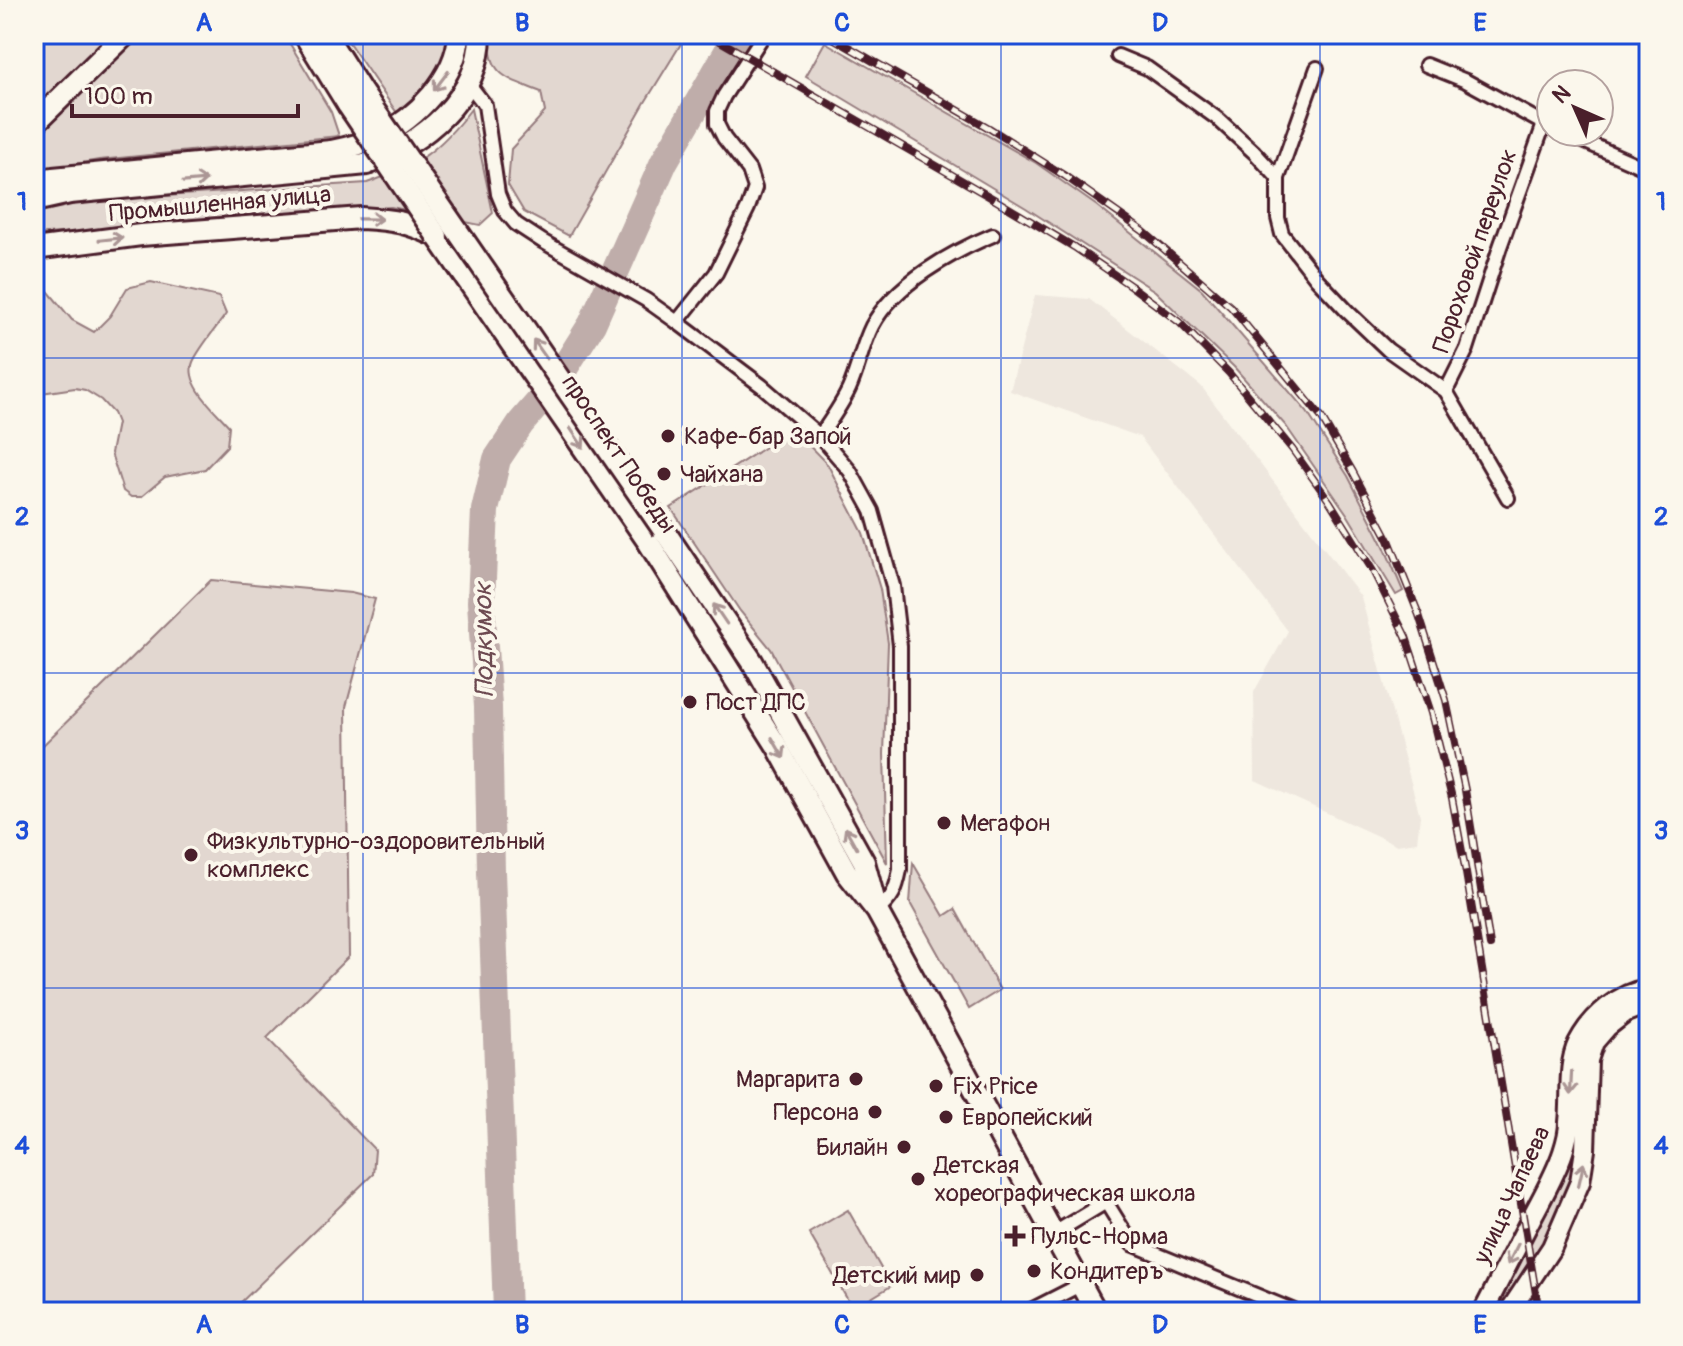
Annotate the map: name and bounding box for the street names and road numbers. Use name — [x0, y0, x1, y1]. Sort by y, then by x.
street label: Пороховой переулок — [1427, 146, 1523, 356]
street label: Промышленная улица — [108, 180, 332, 228]
street label: проспект Победы — [555, 369, 683, 539]
street label: улица Чапаева — [1467, 1121, 1557, 1269]

